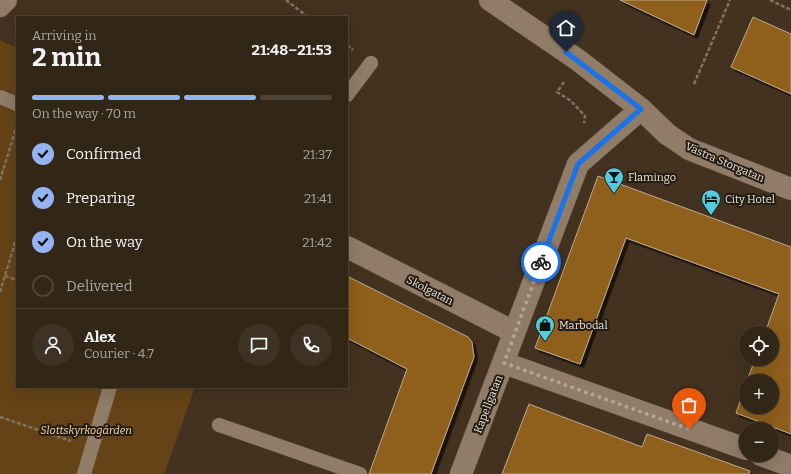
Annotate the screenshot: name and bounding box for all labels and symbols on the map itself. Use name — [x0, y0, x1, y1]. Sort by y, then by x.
pin — [549, 11, 583, 52]
street label: Västra Storgatan — [683, 140, 766, 185]
bar icon: Flamingo — [603, 166, 625, 194]
place label: Flamingo — [628, 171, 676, 184]
hotel icon: City Hotel — [700, 188, 722, 216]
place label: City Hotel — [725, 193, 775, 206]
courier — [521, 242, 561, 282]
street label: Skolgatan — [404, 273, 455, 308]
shop icon: Marbodal — [534, 314, 556, 342]
place label: Marbodal — [559, 319, 608, 332]
street label: Kapellgatan — [471, 373, 506, 435]
pin — [672, 388, 706, 429]
park label: Slottskyrkogården — [40, 424, 132, 437]

